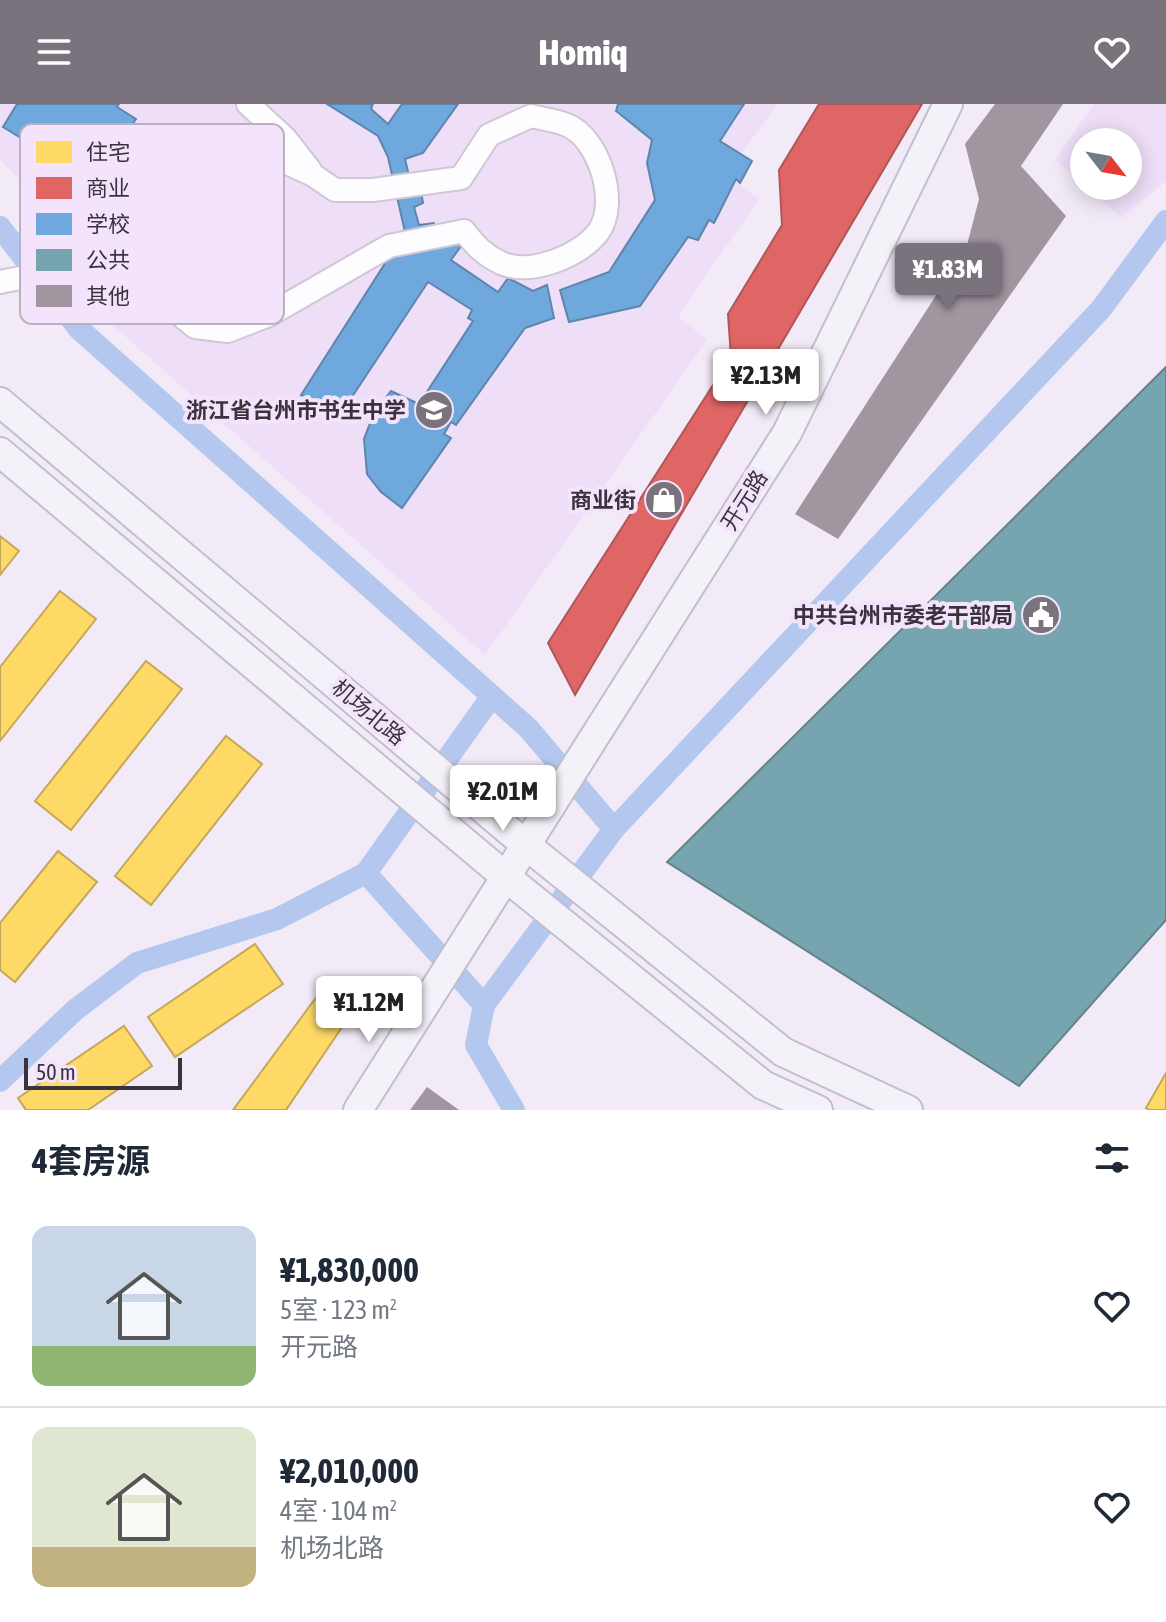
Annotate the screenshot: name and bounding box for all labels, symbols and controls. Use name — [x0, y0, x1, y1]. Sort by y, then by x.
icon: menu — [32, 30, 76, 74]
icon: heart — [1090, 30, 1134, 74]
text: Homiq — [538, 31, 628, 73]
legend — [20, 124, 284, 324]
north arrow — [1070, 128, 1142, 200]
map controls — [1070, 128, 1142, 200]
text: 住宅 — [86, 139, 130, 165]
text: 商业 — [86, 175, 130, 201]
text: 学校 — [86, 211, 130, 237]
pin: ¥1.83M — [883, 243, 1013, 311]
text: 公共 — [86, 247, 130, 273]
text: ¥1.83M — [913, 254, 983, 284]
text: 其他 — [86, 283, 130, 309]
pin: ¥2.13M — [701, 349, 831, 417]
text: ¥2.13M — [731, 360, 801, 390]
school or university icon: 浙江省台州市书生中学 — [413, 389, 455, 431]
place label: 浙江省台州市书生中学 — [186, 397, 406, 423]
street label: 开元路 — [715, 465, 773, 535]
shop icon: 商业街 — [643, 479, 685, 521]
place label: 商业街 — [570, 487, 636, 513]
public building icon: 中共台州市委老干部局 — [1020, 594, 1062, 636]
place label: 中共台州市委老干部局 — [793, 602, 1013, 628]
street label: 机场北路 — [327, 674, 411, 750]
pin: ¥2.01M — [438, 765, 568, 833]
text: ¥2.01M — [468, 776, 538, 806]
pin: ¥1.12M — [304, 976, 434, 1044]
text: ¥1.12M — [334, 987, 404, 1017]
scale bar — [24, 1054, 182, 1090]
text: 50 m — [36, 1059, 76, 1085]
icon: filters — [1090, 1136, 1134, 1180]
text: 4套房源 — [32, 1141, 150, 1180]
text: ¥1,830,000 — [280, 1250, 419, 1289]
icon: home — [96, 1258, 192, 1354]
icon: heart — [1090, 1284, 1134, 1328]
text: 5室 · 123 m² — [280, 1295, 397, 1325]
text: 开元路 — [280, 1332, 358, 1362]
text: ¥2,010,000 — [280, 1451, 419, 1490]
icon: home — [96, 1459, 192, 1555]
icon: heart — [1090, 1485, 1134, 1529]
text: 4室 · 104 m² — [280, 1496, 397, 1526]
text: 机场北路 — [280, 1533, 384, 1563]

